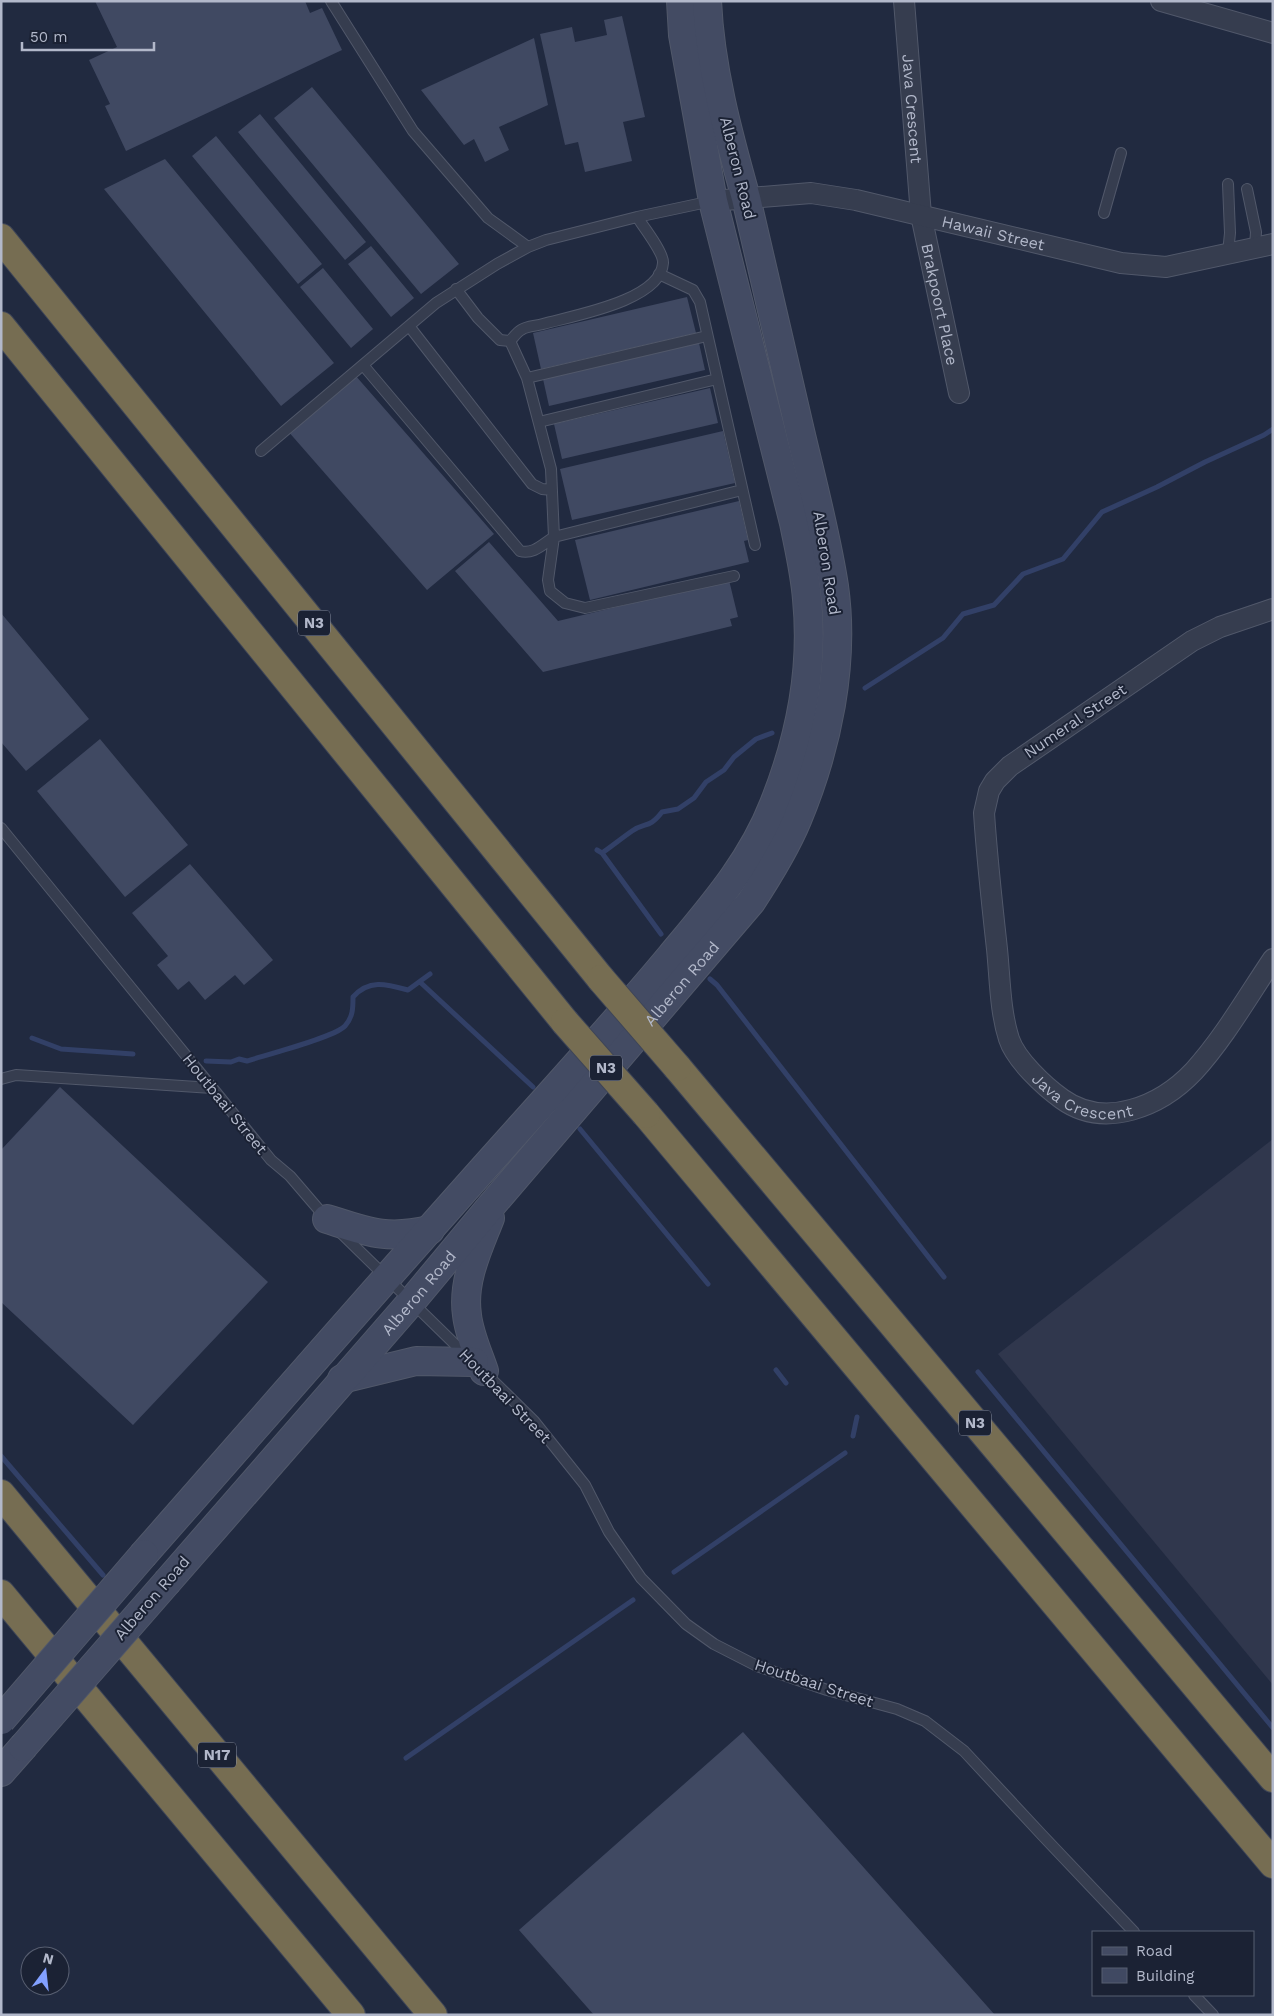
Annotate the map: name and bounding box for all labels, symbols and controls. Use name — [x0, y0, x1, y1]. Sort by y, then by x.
scale bar — [22, 20, 155, 52]
text: 50 m — [30, 28, 67, 46]
street label: Java Crescent — [899, 53, 926, 164]
street label: Alberon Road — [716, 115, 760, 221]
street label: Hawaii Street — [940, 211, 1047, 254]
street label: Brakpoort Place — [918, 242, 962, 367]
street label: Alberon Road — [809, 510, 845, 616]
road number: N3 — [298, 610, 330, 636]
street label: Numeral Street — [1020, 680, 1130, 762]
street label: Alberon Road — [640, 937, 723, 1029]
street label: Houtbaai Street — [179, 1050, 272, 1158]
road number: N3 — [590, 1056, 622, 1080]
street label: Java Crescent — [1028, 1069, 1135, 1123]
street label: Alberon Road — [377, 1246, 460, 1339]
street label: Houtbaai Street — [455, 1345, 555, 1447]
road number: N3 — [959, 1410, 991, 1436]
street label: Alberon Road — [110, 1552, 194, 1644]
street label: Houtbaai Street — [752, 1655, 876, 1711]
road number: N17 — [198, 1742, 236, 1768]
legend — [1092, 1931, 1254, 1996]
text: Road — [1136, 1942, 1173, 1960]
north arrow — [20, 1946, 70, 1996]
text: N — [41, 1949, 55, 1968]
text: Building — [1136, 1967, 1194, 1985]

